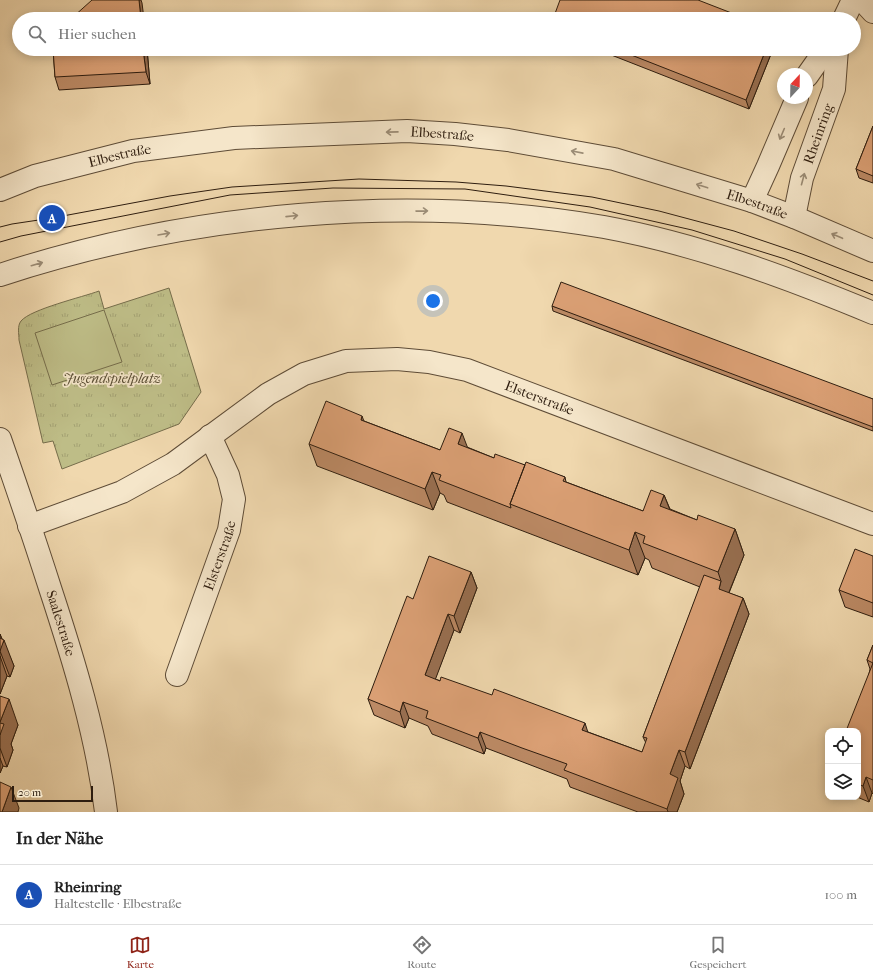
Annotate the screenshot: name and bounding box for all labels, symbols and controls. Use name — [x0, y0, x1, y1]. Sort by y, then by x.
search box — [12, 12, 861, 56]
icon: search — [26, 23, 48, 45]
text: Hier suchen — [58, 25, 136, 43]
north arrow — [777, 68, 813, 104]
street label: Rheinring — [800, 101, 837, 166]
street label: Elbestraße — [410, 123, 475, 145]
one-way arrow — [777, 127, 785, 139]
one-way arrow — [386, 128, 399, 136]
street label: Elbestraße — [87, 141, 152, 171]
one-way arrow — [571, 147, 584, 155]
one-way arrow — [799, 173, 807, 186]
one-way arrow — [697, 181, 709, 189]
street label: Elbestraße — [724, 186, 790, 223]
pin: A — [39, 203, 65, 233]
one-way arrow — [415, 207, 428, 215]
one-way arrow — [285, 212, 298, 220]
one-way arrow — [157, 230, 170, 238]
one-way arrow — [832, 232, 844, 239]
one-way arrow — [30, 260, 43, 267]
your location — [423, 291, 443, 311]
park label: Jugendspielplatz — [63, 370, 161, 387]
street label: Elsterstraße — [502, 377, 577, 419]
street label: Elsterstraße — [200, 519, 239, 593]
street label: Saalestraße — [42, 588, 79, 658]
map controls — [825, 728, 861, 800]
button: locate — [825, 728, 861, 764]
button: layers — [825, 764, 861, 800]
scale bar — [12, 784, 93, 803]
text: 20 m — [18, 786, 41, 799]
text: In der Nähe — [16, 828, 103, 848]
text: Rheinring — [54, 878, 121, 896]
text: A — [25, 887, 33, 902]
text: 100 m — [824, 887, 857, 902]
text: Haltestelle · Elbestraße — [54, 896, 182, 911]
tab: Karte — [127, 934, 154, 971]
tab: Route — [407, 934, 436, 971]
tab: Gespeichert — [689, 934, 746, 971]

